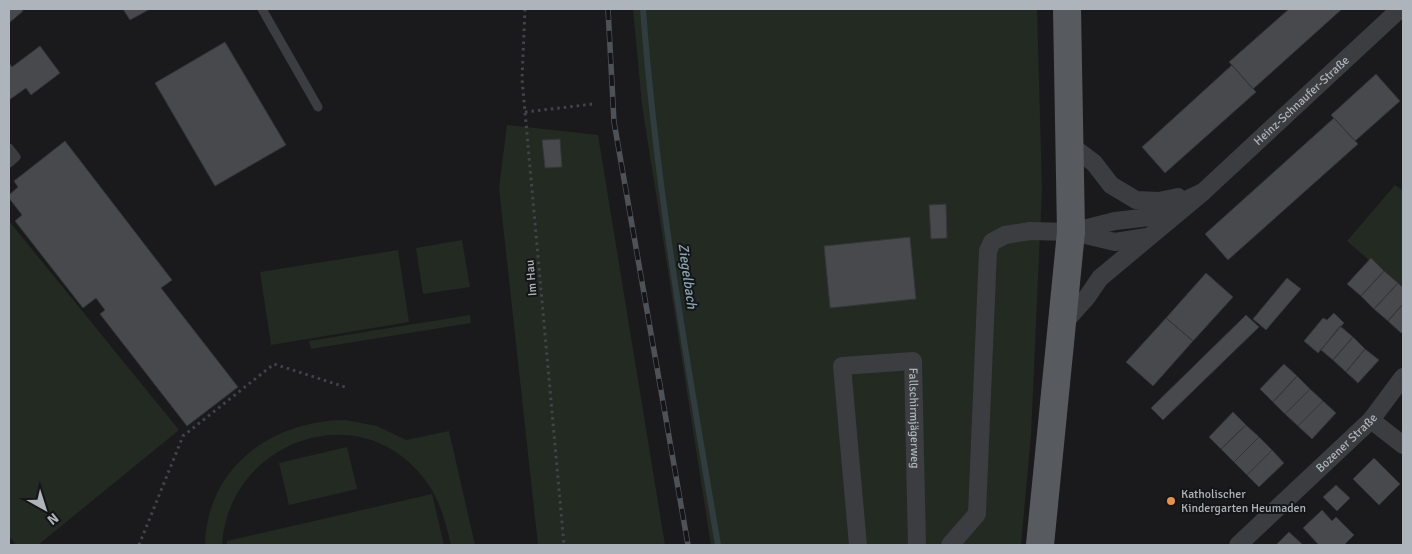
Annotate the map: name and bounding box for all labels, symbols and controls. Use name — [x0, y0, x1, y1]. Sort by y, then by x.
street label: Heinz-Schnaufer-Straße — [1251, 53, 1353, 149]
water label: Ziegelbach — [675, 242, 701, 310]
street label: Im Hau — [522, 259, 541, 297]
street label: Fallschirmjägerweg — [905, 367, 922, 469]
street label: Bozener Straße — [1313, 411, 1381, 476]
north arrow — [20, 484, 70, 534]
place label: Katholischer Kindergarten Heumaden — [1181, 487, 1306, 516]
marker: Katholischer Kindergarten Heumaden — [1165, 495, 1177, 507]
text: N — [44, 509, 62, 528]

